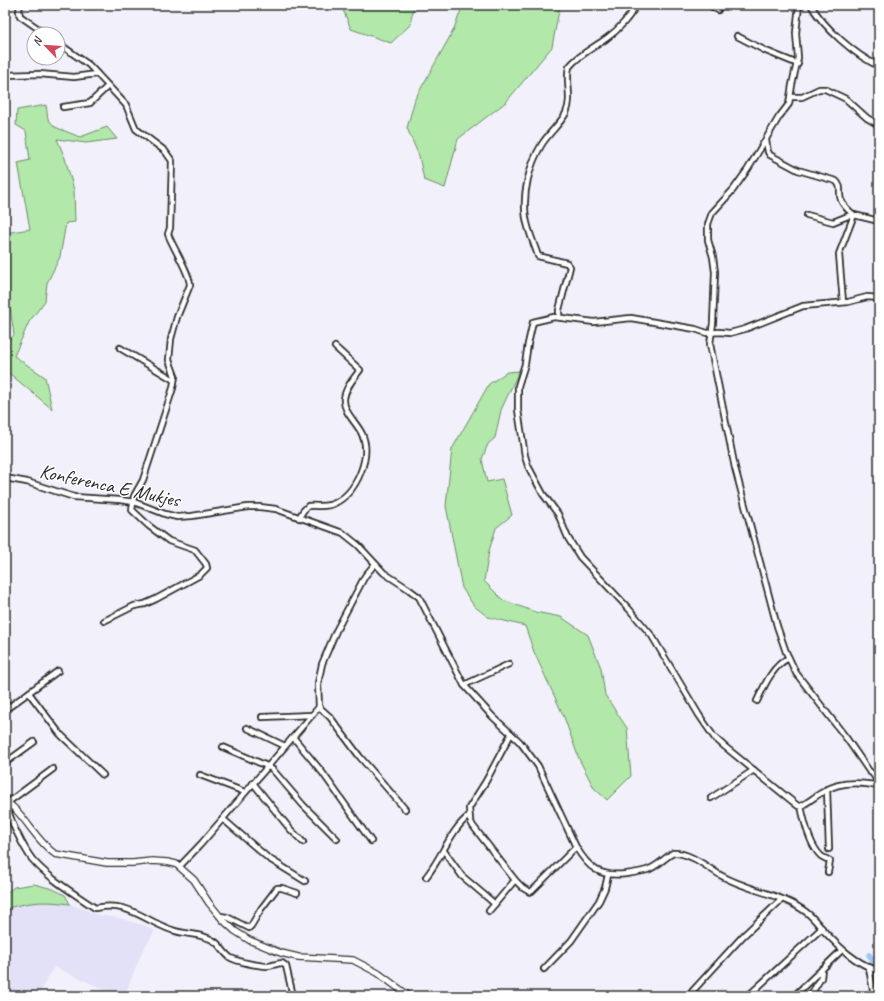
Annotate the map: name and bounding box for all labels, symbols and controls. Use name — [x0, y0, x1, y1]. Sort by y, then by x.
north arrow — [26, 26, 66, 66]
text: N — [29, 34, 46, 48]
street label: Konferenca E Mukjes — [38, 458, 184, 513]

